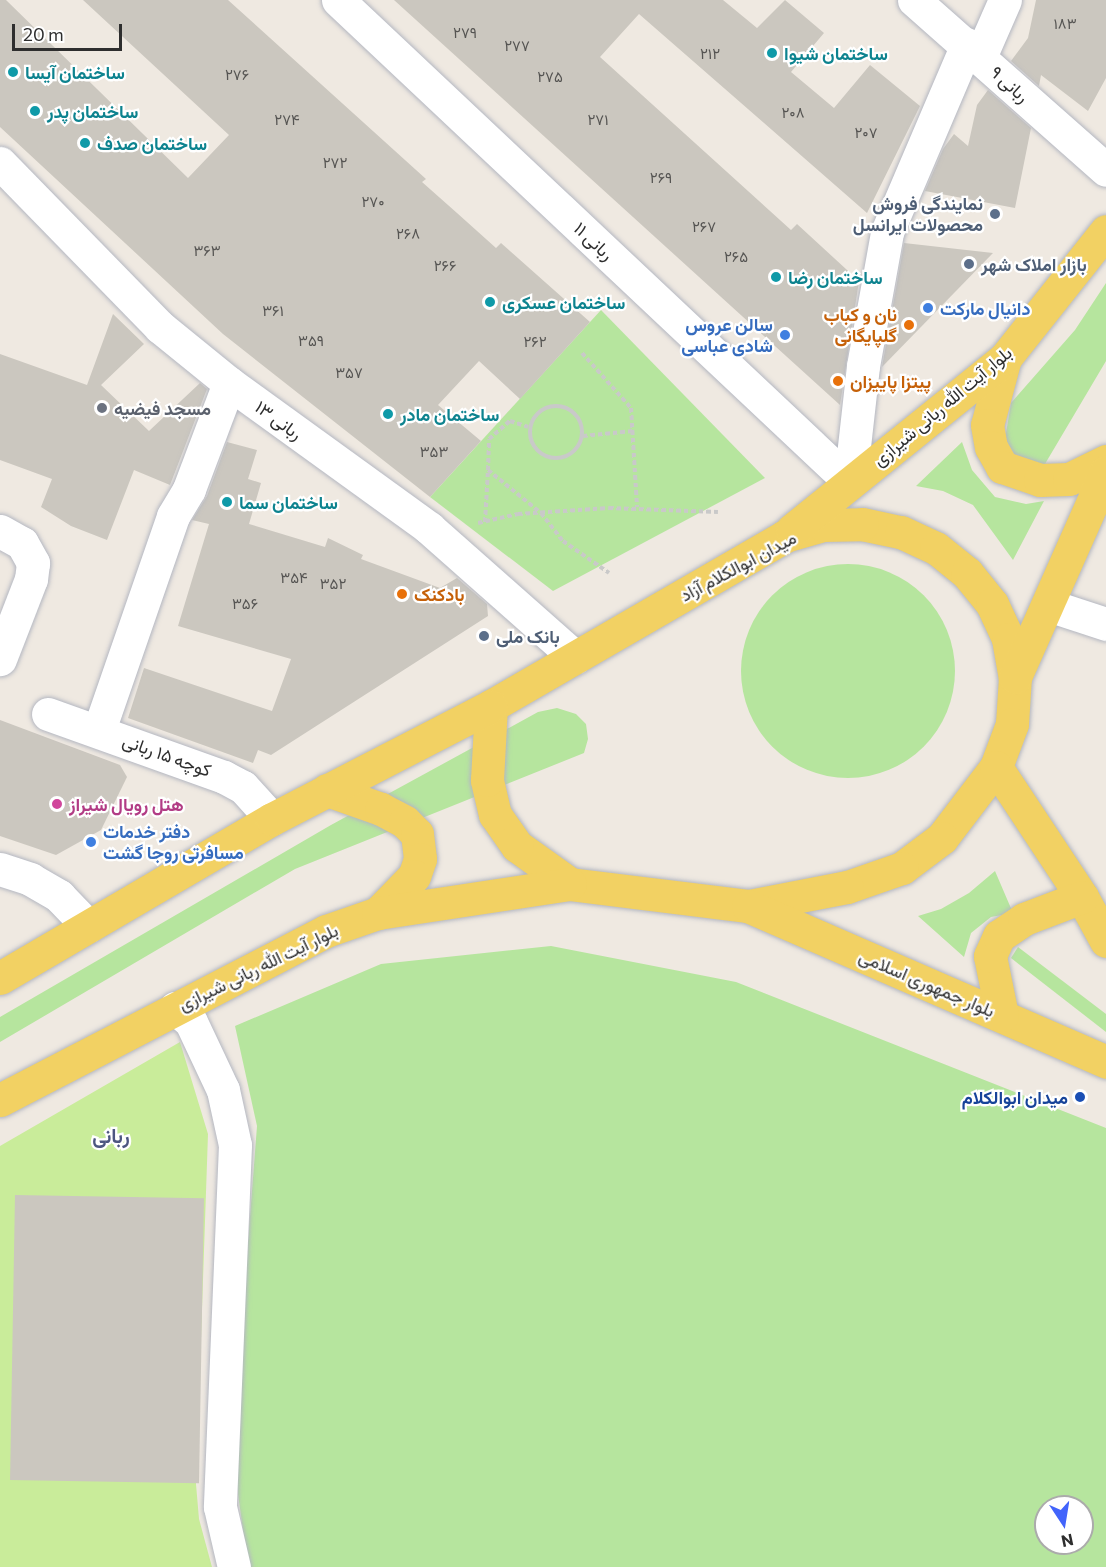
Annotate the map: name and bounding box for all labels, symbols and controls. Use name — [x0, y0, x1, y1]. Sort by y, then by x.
scale bar — [15, 12, 124, 50]
house number: ۱۸۳ — [1053, 15, 1077, 33]
text: 20 m — [23, 23, 64, 45]
house number: ۲۷۹ — [453, 24, 477, 42]
house number: ۲۷۷ — [504, 37, 530, 55]
place label: ساختمان شیوا — [784, 42, 888, 64]
house number: ۲۱۲ — [700, 45, 720, 63]
marker: ساختمان شیوا — [765, 46, 779, 60]
place label: ساختمان آیسا — [25, 61, 125, 83]
street label: ربانی ۹ — [986, 61, 1034, 107]
marker: ساختمان آیسا — [6, 65, 20, 79]
house number: ۲۷۶ — [225, 66, 249, 84]
house number: ۲۷۵ — [537, 68, 563, 86]
place label: ساختمان پدر — [47, 100, 138, 122]
marker: ساختمان پدر — [28, 104, 42, 118]
house number: ۲۰۸ — [781, 104, 805, 122]
house number: ۲۷۴ — [274, 111, 300, 129]
house number: ۲۷۱ — [587, 111, 609, 129]
house number: ۲۰۷ — [854, 124, 878, 142]
place label: ساختمان صدف — [97, 132, 207, 154]
marker: ساختمان صدف — [78, 136, 92, 150]
house number: ۲۷۲ — [323, 154, 347, 172]
house number: ۲۶۹ — [650, 169, 672, 187]
house number: ۲۷۰ — [361, 193, 385, 211]
place label: نمایندگی فروش محصولات ایرانسل — [853, 193, 983, 236]
marker: نمایندگی فروش محصولات ایرانسل — [988, 207, 1002, 221]
street label: ربانی ۱۱ — [570, 217, 618, 265]
house number: ۲۶۷ — [692, 218, 716, 236]
house number: ۲۶۸ — [396, 225, 420, 243]
house number: ۳۶۳ — [193, 242, 221, 260]
house number: ۲۶۵ — [724, 248, 748, 266]
place label: بازار املاک شهر — [981, 253, 1087, 275]
house number: ۲۶۶ — [434, 257, 456, 275]
marker: بازار املاک شهر — [962, 257, 976, 271]
place label: ساختمان رضا — [788, 266, 883, 288]
marker: ساختمان رضا — [769, 270, 783, 284]
place label: ساختمان عسکری — [502, 291, 625, 313]
marker: ساختمان عسکری — [483, 295, 497, 309]
place label: دانیال مارکت — [940, 297, 1030, 319]
marker: دانیال مارکت — [921, 301, 935, 315]
house number: ۳۶۱ — [262, 302, 284, 320]
place label: نان و کباب گلپایگانی — [824, 304, 897, 346]
place label: سالن عروس شادی عباسی — [681, 314, 773, 356]
marker: نان و کباب گلپایگانی — [902, 318, 916, 332]
marker: سالن عروس شادی عباسی — [778, 328, 792, 342]
house number: ۳۵۹ — [298, 332, 324, 350]
house number: ۲۶۲ — [523, 333, 547, 351]
street label: بلوار آیت الله ربانی شیرازی — [868, 341, 1016, 471]
house number: ۳۵۷ — [335, 364, 363, 382]
place label: پیتزا پاییزان — [850, 370, 931, 392]
marker: پیتزا پاییزان — [831, 374, 845, 388]
street label: ربانی ۱۳ — [251, 396, 307, 444]
place label: مسجد فیضیه — [114, 397, 211, 419]
marker: مسجد فیضیه — [95, 401, 109, 415]
place label: ساختمان مادر — [400, 403, 499, 425]
marker: ساختمان مادر — [381, 407, 395, 421]
house number: ۳۵۳ — [420, 443, 448, 461]
place label: ساختمان سما — [239, 491, 338, 513]
marker: ساختمان سما — [220, 495, 234, 509]
street label: میدان ابوالکلام آزاد — [676, 526, 800, 606]
house number: ۳۵۴ — [280, 569, 308, 587]
house number: ۳۵۲ — [320, 575, 346, 593]
place label: بادکنک — [414, 583, 465, 605]
marker: بادکنک — [395, 587, 409, 601]
house number: ۳۵۶ — [232, 595, 258, 613]
place label: بانک ملی — [496, 625, 560, 647]
marker: بانک ملی — [477, 629, 491, 643]
street label: کوچه ۱۵ ربانی — [120, 729, 214, 781]
place label: هتل رویال شیراز — [69, 793, 184, 815]
marker: هتل رویال شیراز — [50, 797, 64, 811]
place label: دفتر خدمات مسافرتی روجا گشت — [103, 821, 244, 864]
marker: دفتر خدمات مسافرتی روجا گشت — [84, 835, 98, 849]
street label: بلوار آیت الله ربانی شیرازی — [175, 919, 341, 1015]
street label: بلوار جمهوری اسلامی — [856, 945, 998, 1021]
place label: میدان ابوالکلام — [962, 1086, 1068, 1108]
marker: میدان ابوالکلام — [1073, 1090, 1087, 1104]
district label: ربانی — [92, 1123, 130, 1147]
north arrow — [1034, 1495, 1094, 1555]
text: N — [1060, 1531, 1075, 1552]

